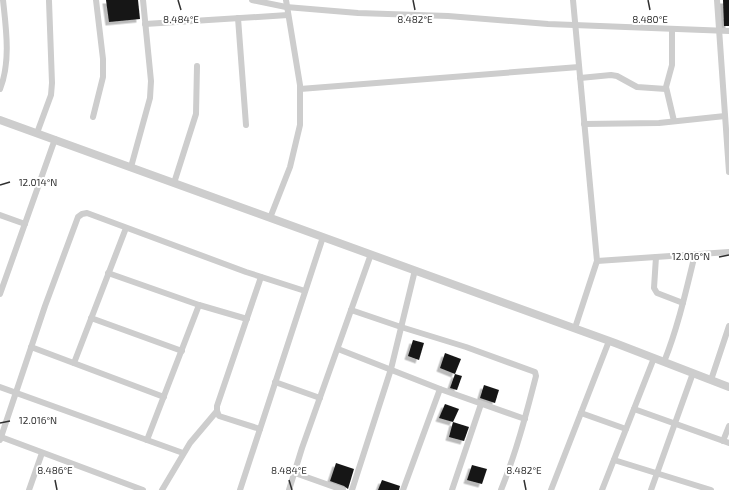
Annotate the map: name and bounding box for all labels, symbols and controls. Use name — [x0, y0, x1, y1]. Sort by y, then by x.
text: 8.484°E — [163, 13, 199, 25]
text: 8.482°E — [397, 13, 433, 25]
text: 8.480°E — [632, 13, 668, 25]
text: 12.014°N — [19, 176, 57, 188]
text: 12.016°N — [672, 250, 710, 262]
text: 12.016°N — [19, 414, 57, 426]
text: 8.486°E — [37, 464, 73, 476]
text: 8.484°E — [271, 464, 307, 476]
text: 8.482°E — [506, 464, 542, 476]

